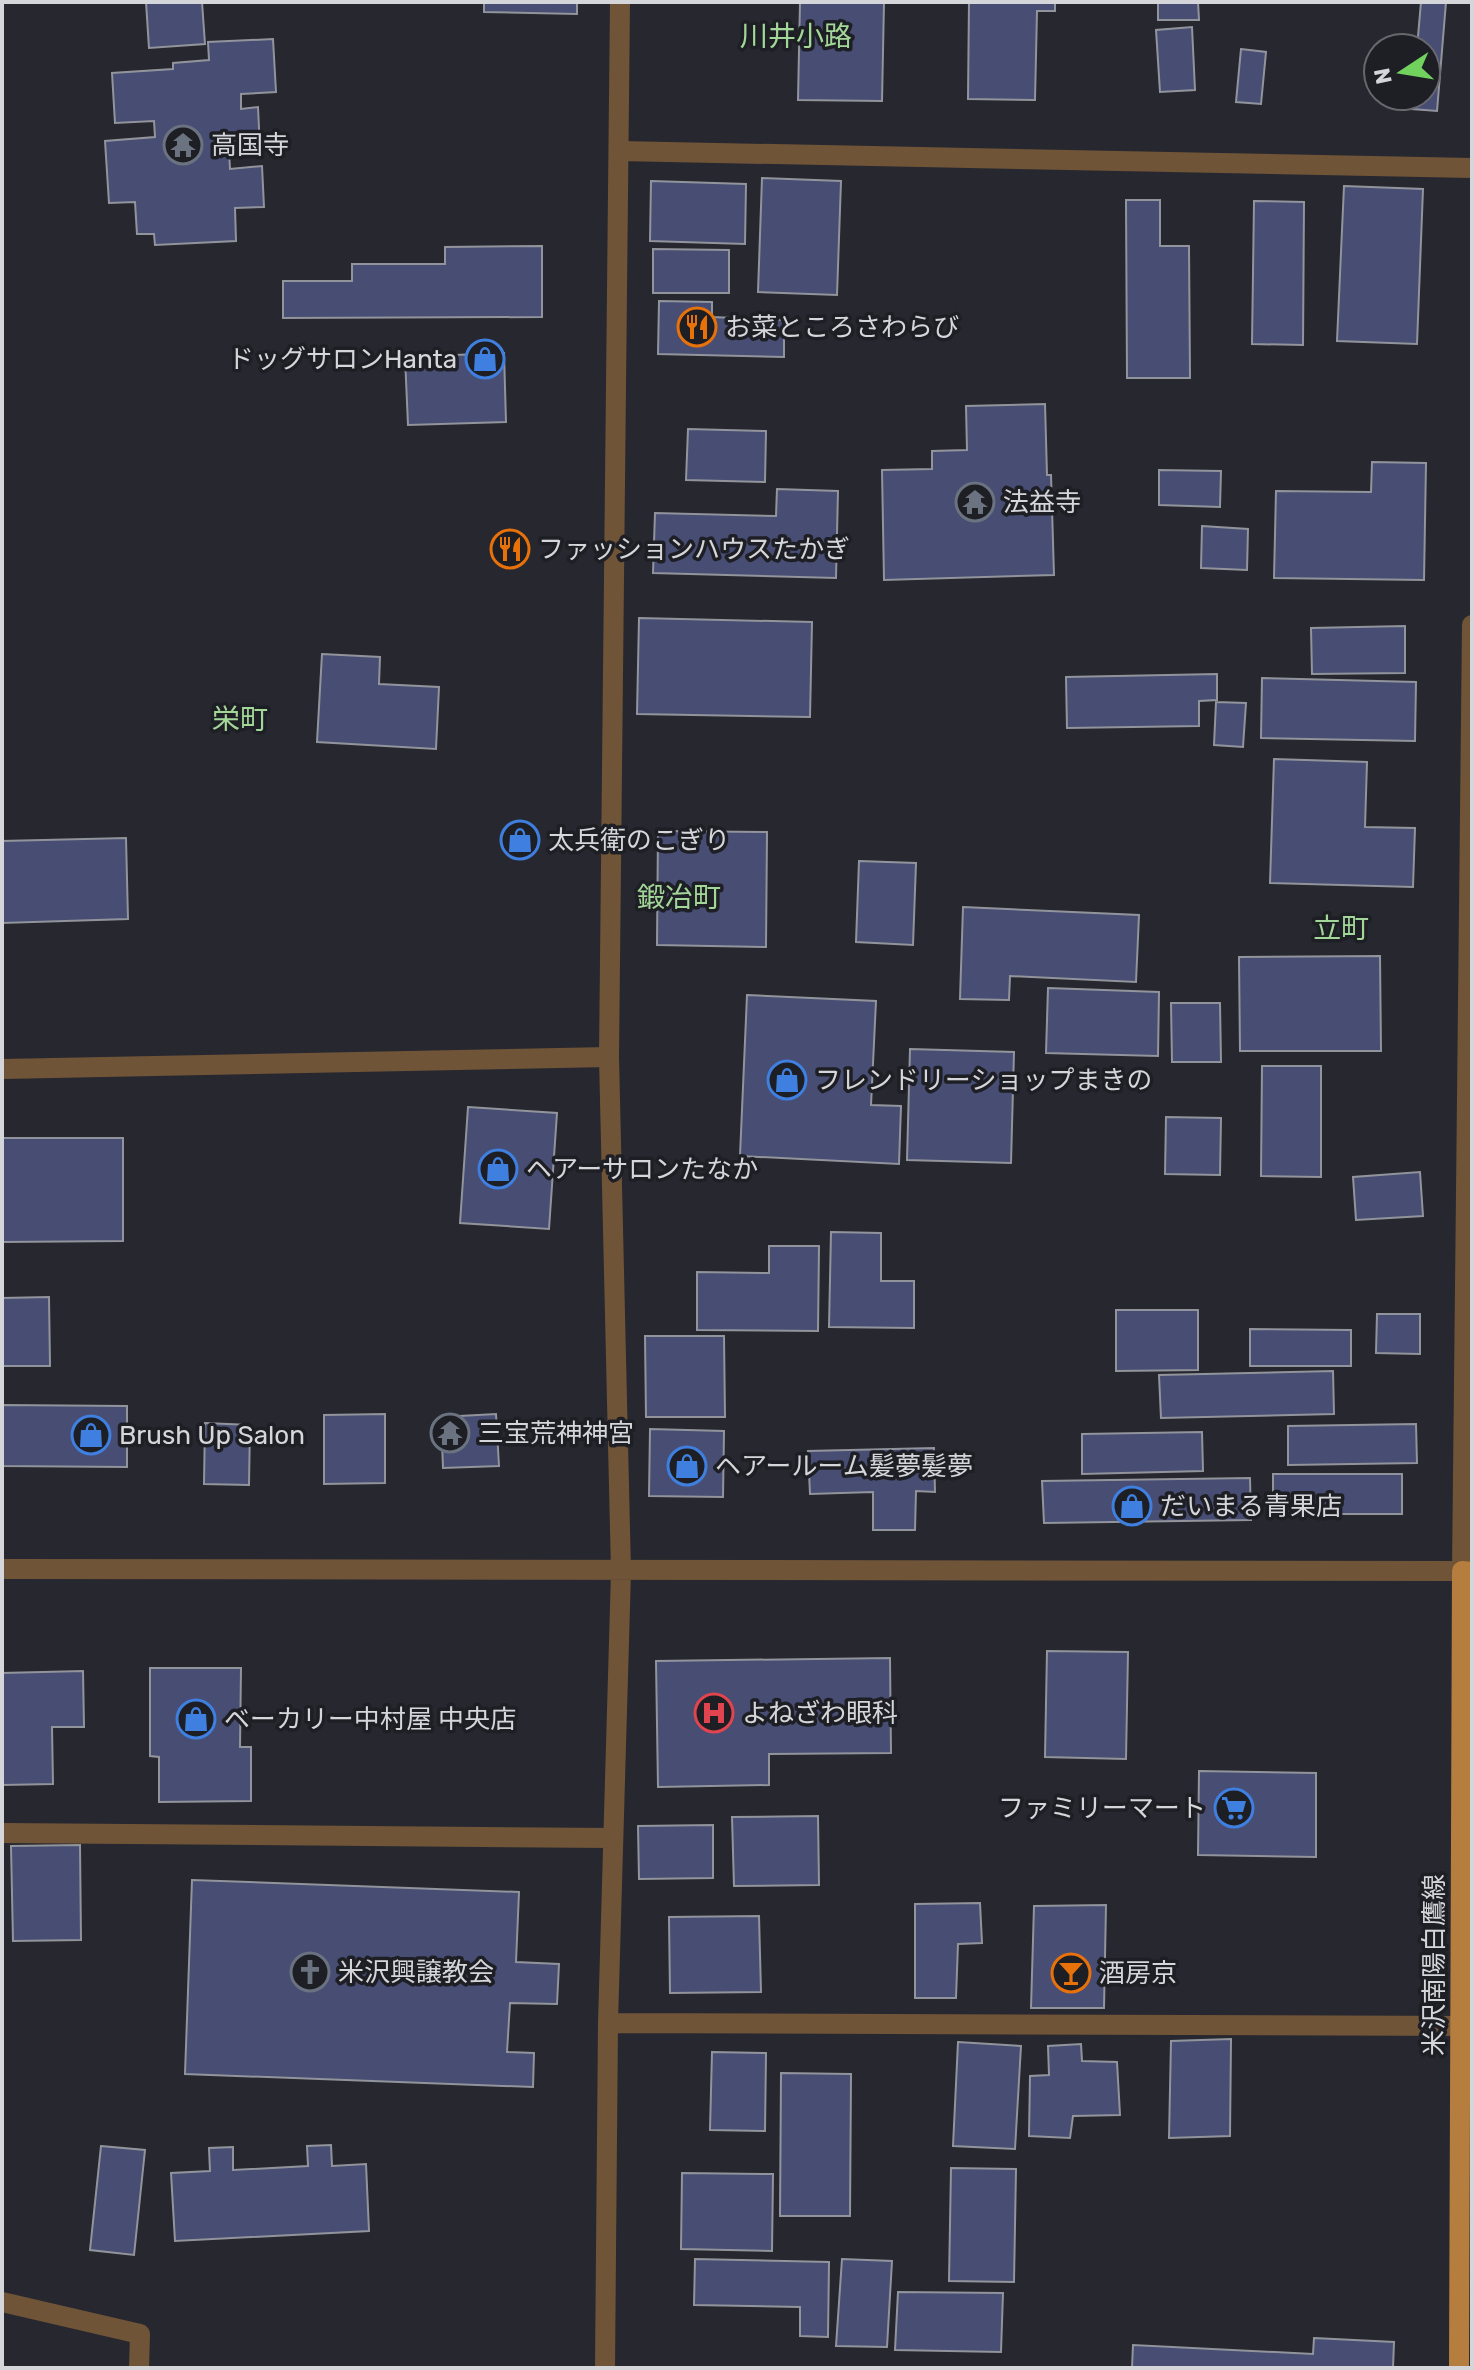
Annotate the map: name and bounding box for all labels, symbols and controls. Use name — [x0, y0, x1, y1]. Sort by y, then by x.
district label: 川井小路 — [740, 20, 852, 53]
north arrow — [1362, 32, 1442, 112]
text: N — [1368, 66, 1398, 87]
temple icon: 高国寺 — [162, 124, 204, 166]
place label: 高国寺 — [211, 130, 289, 161]
restaurant icon: お菜ところさわらび — [676, 306, 718, 348]
place label: お菜ところさわらび — [725, 312, 959, 343]
shop icon: ドッグサロンHanta — [464, 338, 506, 380]
place label: ドッグサロンHanta — [228, 344, 457, 375]
temple icon: 法益寺 — [954, 481, 996, 523]
place label: 法益寺 — [1003, 487, 1081, 518]
restaurant icon: ファッションハウスたかぎ — [489, 528, 531, 570]
place label: ファッションハウスたかぎ — [538, 534, 850, 565]
district label: 栄町 — [212, 703, 268, 736]
shop icon: 太兵衛のこぎり — [499, 819, 541, 861]
place label: 太兵衛のこぎり — [548, 825, 730, 856]
district label: 鍛冶町 — [637, 881, 721, 914]
district label: 立町 — [1313, 912, 1369, 945]
shop icon: フレンドリーショップまきの — [766, 1059, 808, 1101]
place label: フレンドリーショップまきの — [815, 1065, 1152, 1096]
shop icon: ヘアーサロンたなか — [477, 1148, 519, 1190]
place label: ヘアーサロンたなか — [526, 1154, 758, 1185]
temple icon: 三宝荒神神宮 — [429, 1412, 471, 1454]
shop icon: Brush Up Salon — [70, 1414, 112, 1456]
place label: 三宝荒神神宮 — [478, 1418, 634, 1449]
place label: Brush Up Salon — [119, 1420, 305, 1451]
shop icon: ヘアールーム髪夢髪夢 — [666, 1445, 708, 1487]
place label: ヘアールーム髪夢髪夢 — [715, 1451, 973, 1482]
shop icon: だいまる青果店 — [1111, 1485, 1153, 1527]
place label: だいまる青果店 — [1160, 1491, 1342, 1522]
hospital icon: よねざわ眼科 — [693, 1692, 735, 1734]
shop icon: ベーカリー中村屋 中央店 — [175, 1698, 217, 1740]
place label: よねざわ眼科 — [742, 1698, 898, 1729]
place label: ベーカリー中村屋 中央店 — [224, 1704, 516, 1735]
supermarket icon: ファミリーマート — [1213, 1787, 1255, 1829]
place label: ファミリーマート — [998, 1793, 1206, 1824]
street label: 米沢南陽白鷹線 — [1419, 1874, 1450, 2056]
church icon: 米沢興譲教会 — [289, 1951, 331, 1993]
bar icon: 酒房京 — [1050, 1952, 1092, 1994]
place label: 米沢興譲教会 — [338, 1957, 494, 1988]
place label: 酒房京 — [1099, 1958, 1177, 1989]

